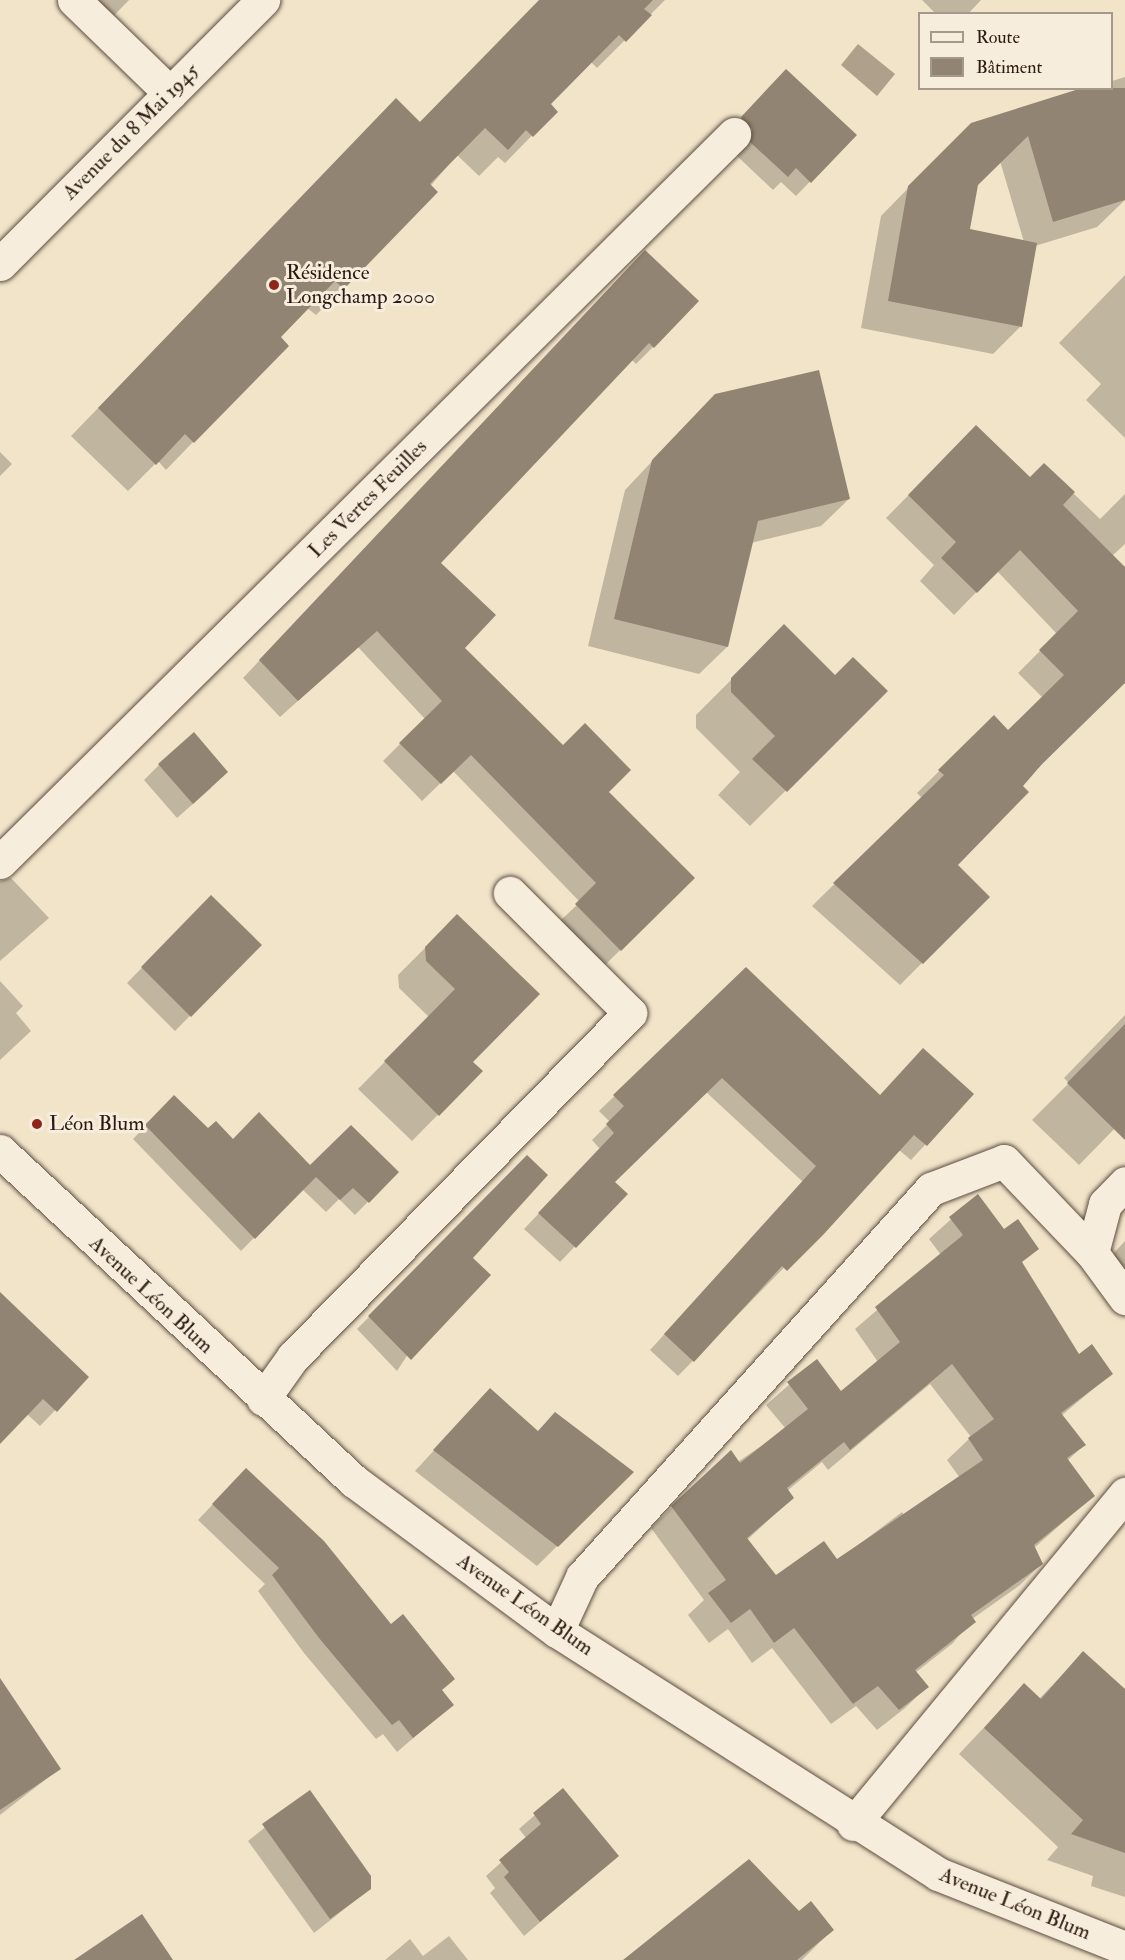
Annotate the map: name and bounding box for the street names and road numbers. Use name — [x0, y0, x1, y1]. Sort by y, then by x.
street label: Avenue du 8 Mai 1945 — [58, 59, 204, 205]
street label: Les Vertes Feuilles — [304, 435, 432, 563]
street label: Avenue Léon Blum — [84, 1231, 218, 1359]
street label: Avenue Léon Blum — [452, 1549, 598, 1661]
street label: Avenue Léon Blum — [936, 1862, 1094, 1946]

